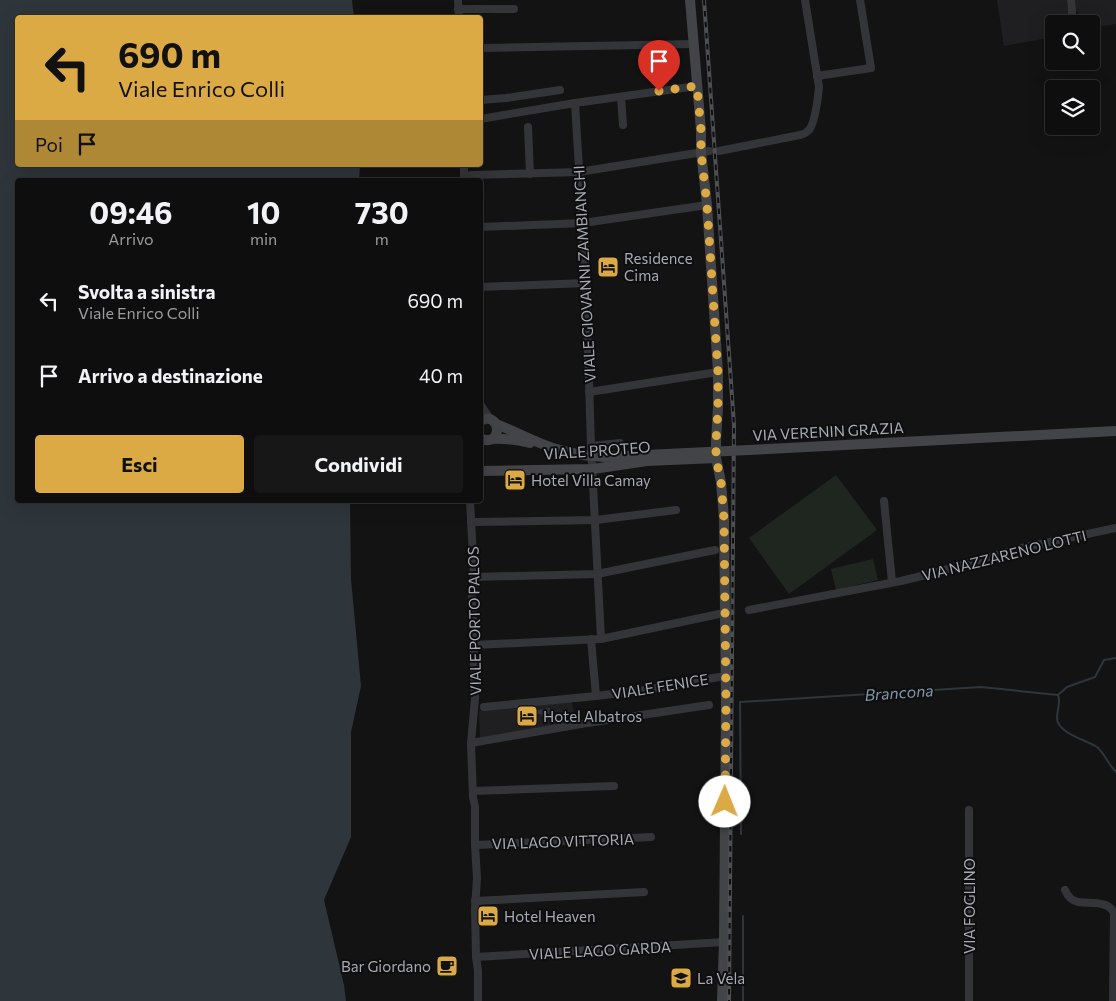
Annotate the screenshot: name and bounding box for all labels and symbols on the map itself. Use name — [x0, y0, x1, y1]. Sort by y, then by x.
pin — [638, 40, 680, 91]
street label: VIALE GIOVANNI ZAMBIANCHI — [569, 165, 599, 383]
place label: Residence Cima — [624, 249, 693, 284]
hotel icon: Residence Cima — [596, 255, 620, 279]
street label: VIA VERENIN GRAZIA — [752, 418, 904, 444]
street label: VIALE PROTEO — [543, 437, 651, 463]
hotel icon: Hotel Villa Camay — [503, 468, 527, 492]
place label: Hotel Villa Camay — [531, 471, 651, 489]
street label: VIA NAZZARENO LOTTI — [920, 526, 1088, 584]
street label: VIALE PORTO PALOS — [464, 546, 484, 696]
street label: VIALE FENICE — [610, 669, 710, 703]
water label: Brancona — [864, 680, 934, 704]
hotel icon: Hotel Albatros — [515, 704, 539, 728]
place label: Hotel Albatros — [543, 707, 642, 725]
position arrow — [698, 775, 750, 827]
street label: VIA LAGO VITTORIA — [492, 830, 634, 852]
street label: VIA FOGLINO — [960, 858, 978, 954]
hotel icon: Hotel Heaven — [476, 904, 500, 928]
place label: Hotel Heaven — [504, 907, 596, 925]
street label: VIALE LAGO GARDA — [529, 937, 671, 963]
cafe icon: Bar Giordano — [435, 954, 459, 978]
place label: Bar Giordano — [341, 957, 431, 975]
school or university icon: La Vela — [669, 966, 693, 990]
place label: La Vela — [697, 969, 745, 987]

